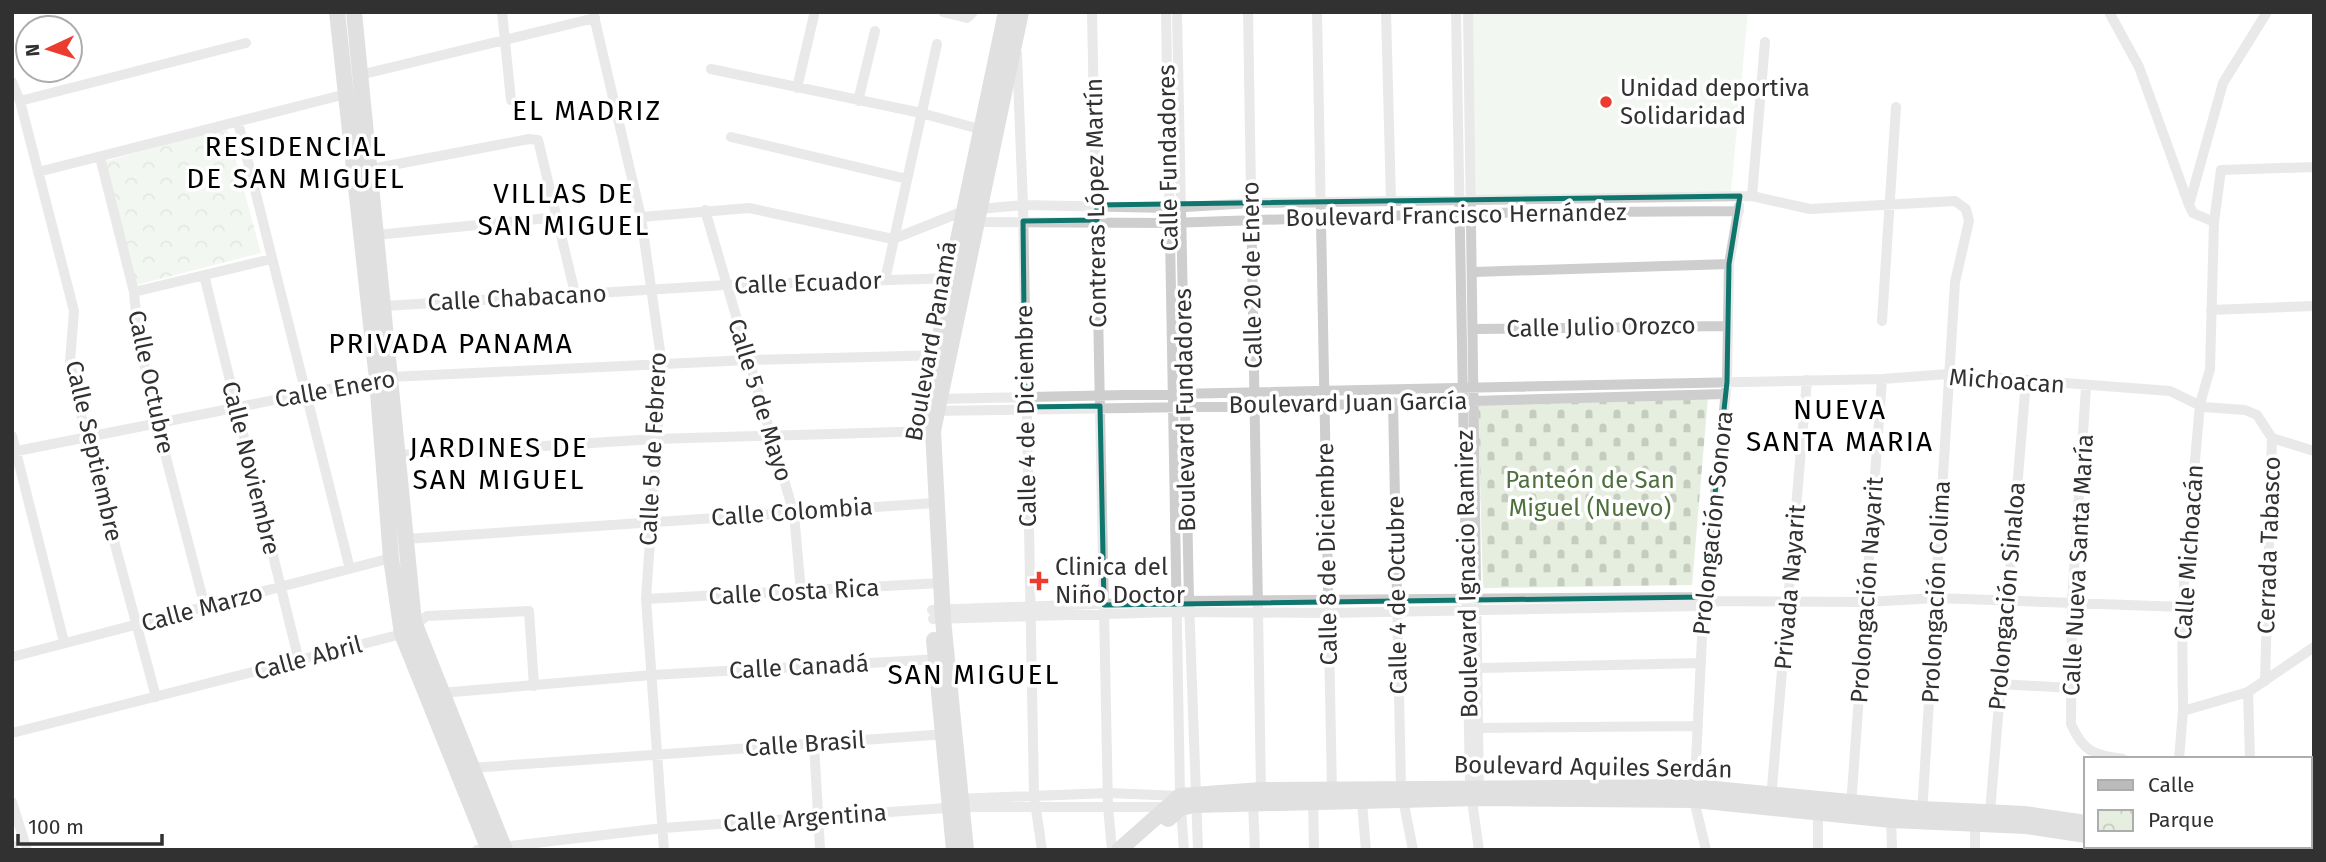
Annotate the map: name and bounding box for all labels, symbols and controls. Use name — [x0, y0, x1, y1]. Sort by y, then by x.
north arrow — [14, 14, 84, 84]
text: N — [21, 43, 44, 57]
street label: Calle Fundadores — [1152, 64, 1184, 252]
place label: Unidad deportiva Solidaridad — [1620, 74, 1810, 130]
street label: Contreras López Martín — [1080, 78, 1112, 328]
district label: EL MADRIZ — [512, 94, 662, 127]
marker: Unidad deportiva Solidaridad — [1598, 94, 1614, 110]
district label: RESIDENCIAL DE SAN MIGUEL — [186, 130, 406, 195]
district label: VILLAS DE SAN MIGUEL — [478, 177, 650, 242]
street label: Calle 20 de Enero — [1236, 181, 1268, 369]
street label: Boulevard Francisco Hernández — [1285, 198, 1627, 232]
street label: Boulevard Panamá — [900, 239, 962, 443]
street label: Calle Ecuador — [734, 266, 883, 300]
street label: Calle Chabacano — [427, 279, 607, 317]
street label: Boulevard Fundadores — [1169, 288, 1201, 532]
street label: Calle 4 de Diciembre — [1010, 305, 1042, 527]
street label: Calle Octubre — [122, 308, 180, 456]
street label: Calle Julio Orozco — [1506, 311, 1696, 343]
street label: Calle 5 de Mayo — [722, 315, 798, 485]
district label: PRIVADA PANAMA — [328, 327, 574, 360]
street label: Calle 5 de Febrero — [634, 351, 672, 547]
street label: Calle Septiembre — [60, 358, 128, 544]
street label: Michoacan — [1948, 363, 2066, 399]
street label: Calle Enero — [273, 365, 397, 413]
street label: Calle Noviembre — [216, 378, 286, 558]
street label: Boulevard Juan García — [1228, 387, 1468, 419]
district label: NUEVA SANTA MARIA — [1746, 393, 1934, 458]
street label: Prolongación Sonora — [1687, 409, 1739, 637]
street label: Boulevard Ignacio Ramirez — [1450, 430, 1484, 718]
district label: JARDINES DE SAN MIGUEL — [409, 431, 589, 496]
street label: Calle Nueva Santa María — [2057, 433, 2099, 697]
street label: Calle 8 de Diciembre — [1311, 442, 1343, 666]
street label: Cerrada Tabasco — [2252, 456, 2286, 634]
street label: Calle Michoacán — [2169, 463, 2209, 641]
park label: Panteón de San Miguel (Nuevo) — [1505, 466, 1675, 522]
street label: Prolongación Nayarit — [1845, 475, 1889, 704]
street label: Prolongación Colima — [1916, 480, 1956, 704]
street label: Prolongación Sinaloa — [1983, 481, 2031, 711]
street label: Calle Colombia — [710, 492, 874, 532]
street label: Calle 4 de Octubre — [1381, 495, 1413, 695]
street label: Privada Nayarit — [1769, 503, 1811, 671]
place label: Clinica del Niño Doctor — [1055, 553, 1186, 609]
marker: Clinica del Niño Doctor — [1029, 571, 1049, 591]
street label: Calle Costa Rica — [708, 574, 880, 610]
street label: Calle Marzo — [138, 578, 266, 638]
street label: Calle Abril — [251, 630, 365, 686]
street label: Calle Canadá — [728, 649, 870, 685]
district label: SAN MIGUEL — [888, 658, 1060, 691]
street label: Calle Brasil — [744, 726, 866, 762]
street label: Boulevard Aquiles Serdán — [1453, 751, 1733, 783]
legend — [2084, 757, 2312, 848]
text: Calle — [2148, 772, 2194, 798]
street label: Calle Argentina — [722, 798, 888, 838]
scale bar — [18, 802, 161, 846]
text: Parque — [2148, 807, 2214, 833]
text: 100 m — [28, 814, 84, 840]

